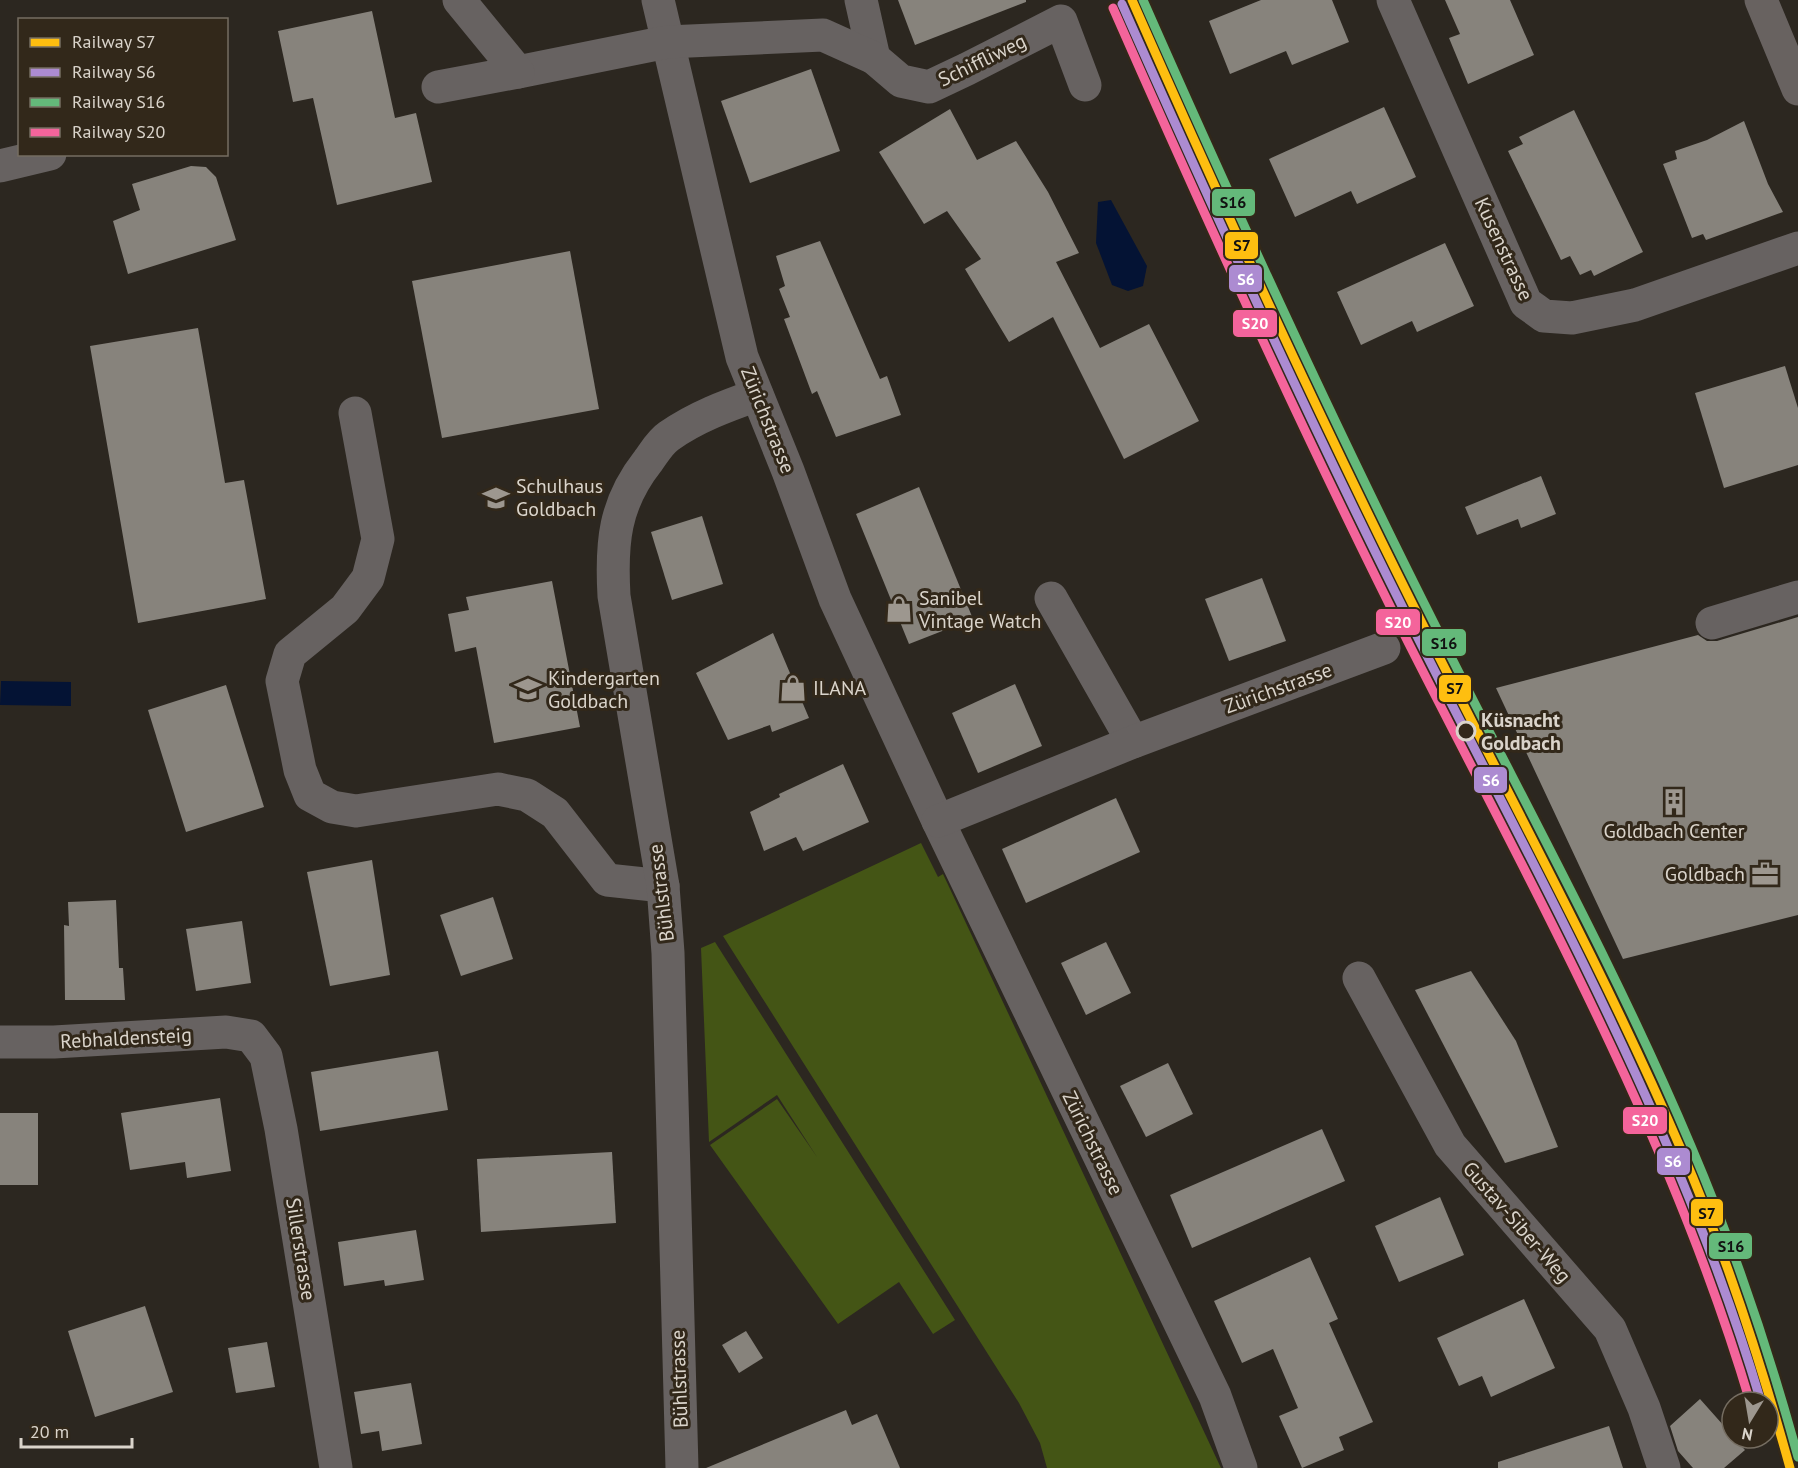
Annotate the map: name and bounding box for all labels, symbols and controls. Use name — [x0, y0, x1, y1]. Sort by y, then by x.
legend — [18, 18, 228, 156]
street label: Schiffliweg — [934, 28, 1030, 92]
text: Railway S7 — [72, 30, 156, 53]
text: Railway S6 — [72, 60, 156, 83]
text: Railway S16 — [72, 90, 165, 113]
text: Railway S20 — [72, 120, 166, 143]
line badge: S16 — [1211, 188, 1256, 217]
text: S16 — [1220, 192, 1246, 212]
street label: Kusenstrasse — [1469, 193, 1539, 305]
line badge: S7 — [1224, 231, 1259, 260]
text: S7 — [1233, 235, 1251, 255]
line badge: S6 — [1228, 264, 1263, 293]
text: S6 — [1237, 269, 1255, 289]
line badge: S20 — [1232, 309, 1278, 338]
text: S20 — [1242, 313, 1268, 333]
street label: Zürichstrasse — [735, 363, 801, 477]
place label: Schulhaus Goldbach — [516, 473, 603, 522]
school or university icon: Schulhaus Goldbach — [481, 483, 511, 513]
place label: Sanibel Vintage Watch — [918, 585, 1041, 634]
shop icon: Sanibel Vintage Watch — [884, 594, 914, 624]
line badge: S20 — [1375, 608, 1421, 636]
text: S20 — [1385, 612, 1411, 632]
line badge: S16 — [1421, 628, 1467, 657]
text: S16 — [1431, 633, 1457, 653]
street label: Zürichstrasse — [1221, 657, 1335, 719]
place label: Kindergarten Goldbach — [548, 665, 660, 714]
shop icon: ILANA — [778, 673, 808, 703]
school or university icon: Kindergarten Goldbach — [513, 674, 543, 704]
line badge: S7 — [1438, 674, 1472, 703]
place label: ILANA — [813, 675, 866, 701]
text: S7 — [1446, 678, 1464, 698]
place label: Küsnacht Goldbach — [1481, 707, 1561, 756]
marker: Küsnacht Goldbach — [1456, 721, 1476, 741]
line badge: S6 — [1473, 766, 1508, 794]
text: S6 — [1482, 770, 1500, 790]
building icon: Goldbach Center — [1659, 787, 1689, 817]
place label: Goldbach Center — [1604, 818, 1745, 844]
street label: Bühlstrasse — [642, 843, 680, 943]
office icon: Goldbach — [1750, 859, 1780, 889]
place label: Goldbach — [1665, 861, 1745, 887]
street label: Rebhaldensteig — [60, 1022, 192, 1054]
street label: Zürichstrasse — [1057, 1087, 1129, 1199]
line badge: S20 — [1622, 1106, 1668, 1135]
text: S20 — [1632, 1110, 1658, 1130]
line badge: S6 — [1656, 1147, 1691, 1176]
text: S6 — [1664, 1151, 1682, 1171]
street label: Gustav-Siber-Weg — [1457, 1156, 1577, 1288]
street label: Sillerstrasse — [280, 1196, 322, 1302]
line badge: S7 — [1690, 1198, 1724, 1227]
text: S7 — [1698, 1203, 1716, 1223]
line badge: S16 — [1708, 1232, 1753, 1260]
text: S16 — [1718, 1236, 1744, 1256]
street label: Bühlstrasse — [664, 1329, 694, 1429]
north arrow — [1720, 1390, 1780, 1450]
scale bar — [21, 1411, 132, 1449]
text: 20 m — [30, 1420, 69, 1443]
text: N — [1740, 1424, 1754, 1446]

